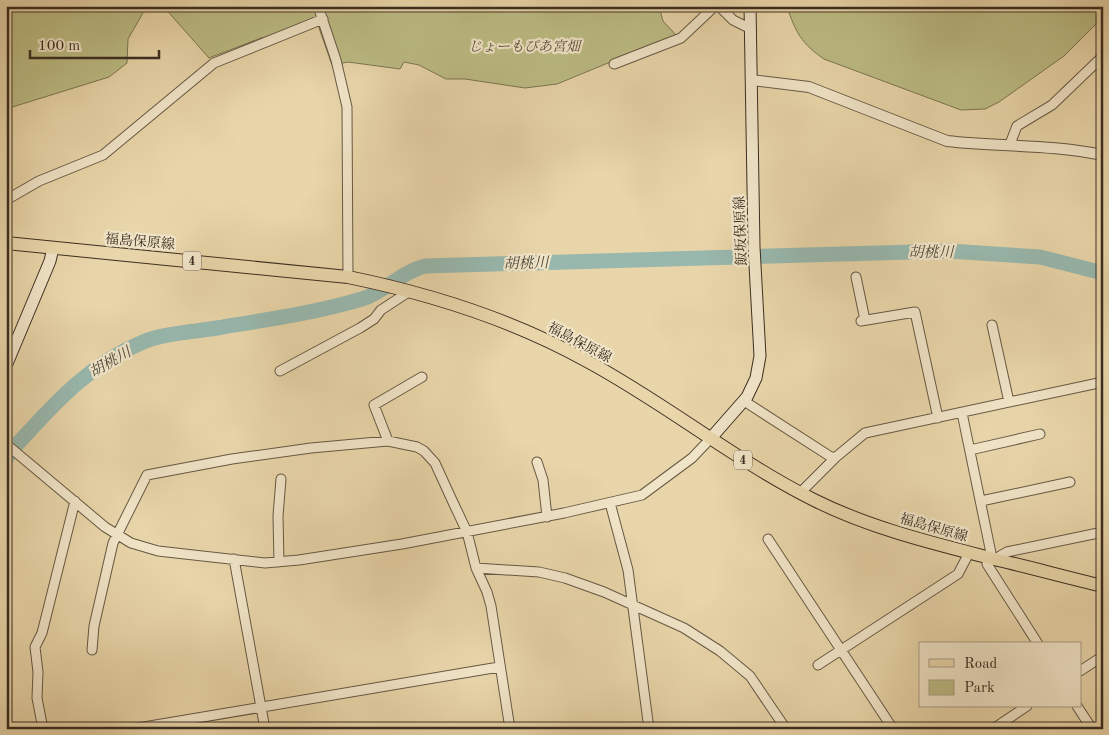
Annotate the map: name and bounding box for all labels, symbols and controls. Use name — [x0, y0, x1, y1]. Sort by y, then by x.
scale bar — [30, 28, 159, 60]
text: 100 m — [38, 39, 80, 54]
park label: じょーもぴあ宮畑 — [468, 39, 583, 54]
street label: 飯坂保原線 — [732, 196, 749, 266]
street label: 福島保原線 — [104, 231, 175, 252]
water label: 胡桃川 — [908, 244, 955, 261]
road number: 4 — [183, 252, 201, 270]
water label: 胡桃川 — [503, 254, 551, 273]
street label: 福島保原線 — [545, 319, 614, 365]
water label: 胡桃川 — [87, 343, 136, 381]
road number: 4 — [734, 450, 752, 470]
street label: 福島保原線 — [898, 511, 970, 544]
legend — [919, 642, 1082, 708]
text: Road — [964, 657, 998, 672]
text: Park — [964, 681, 995, 696]

